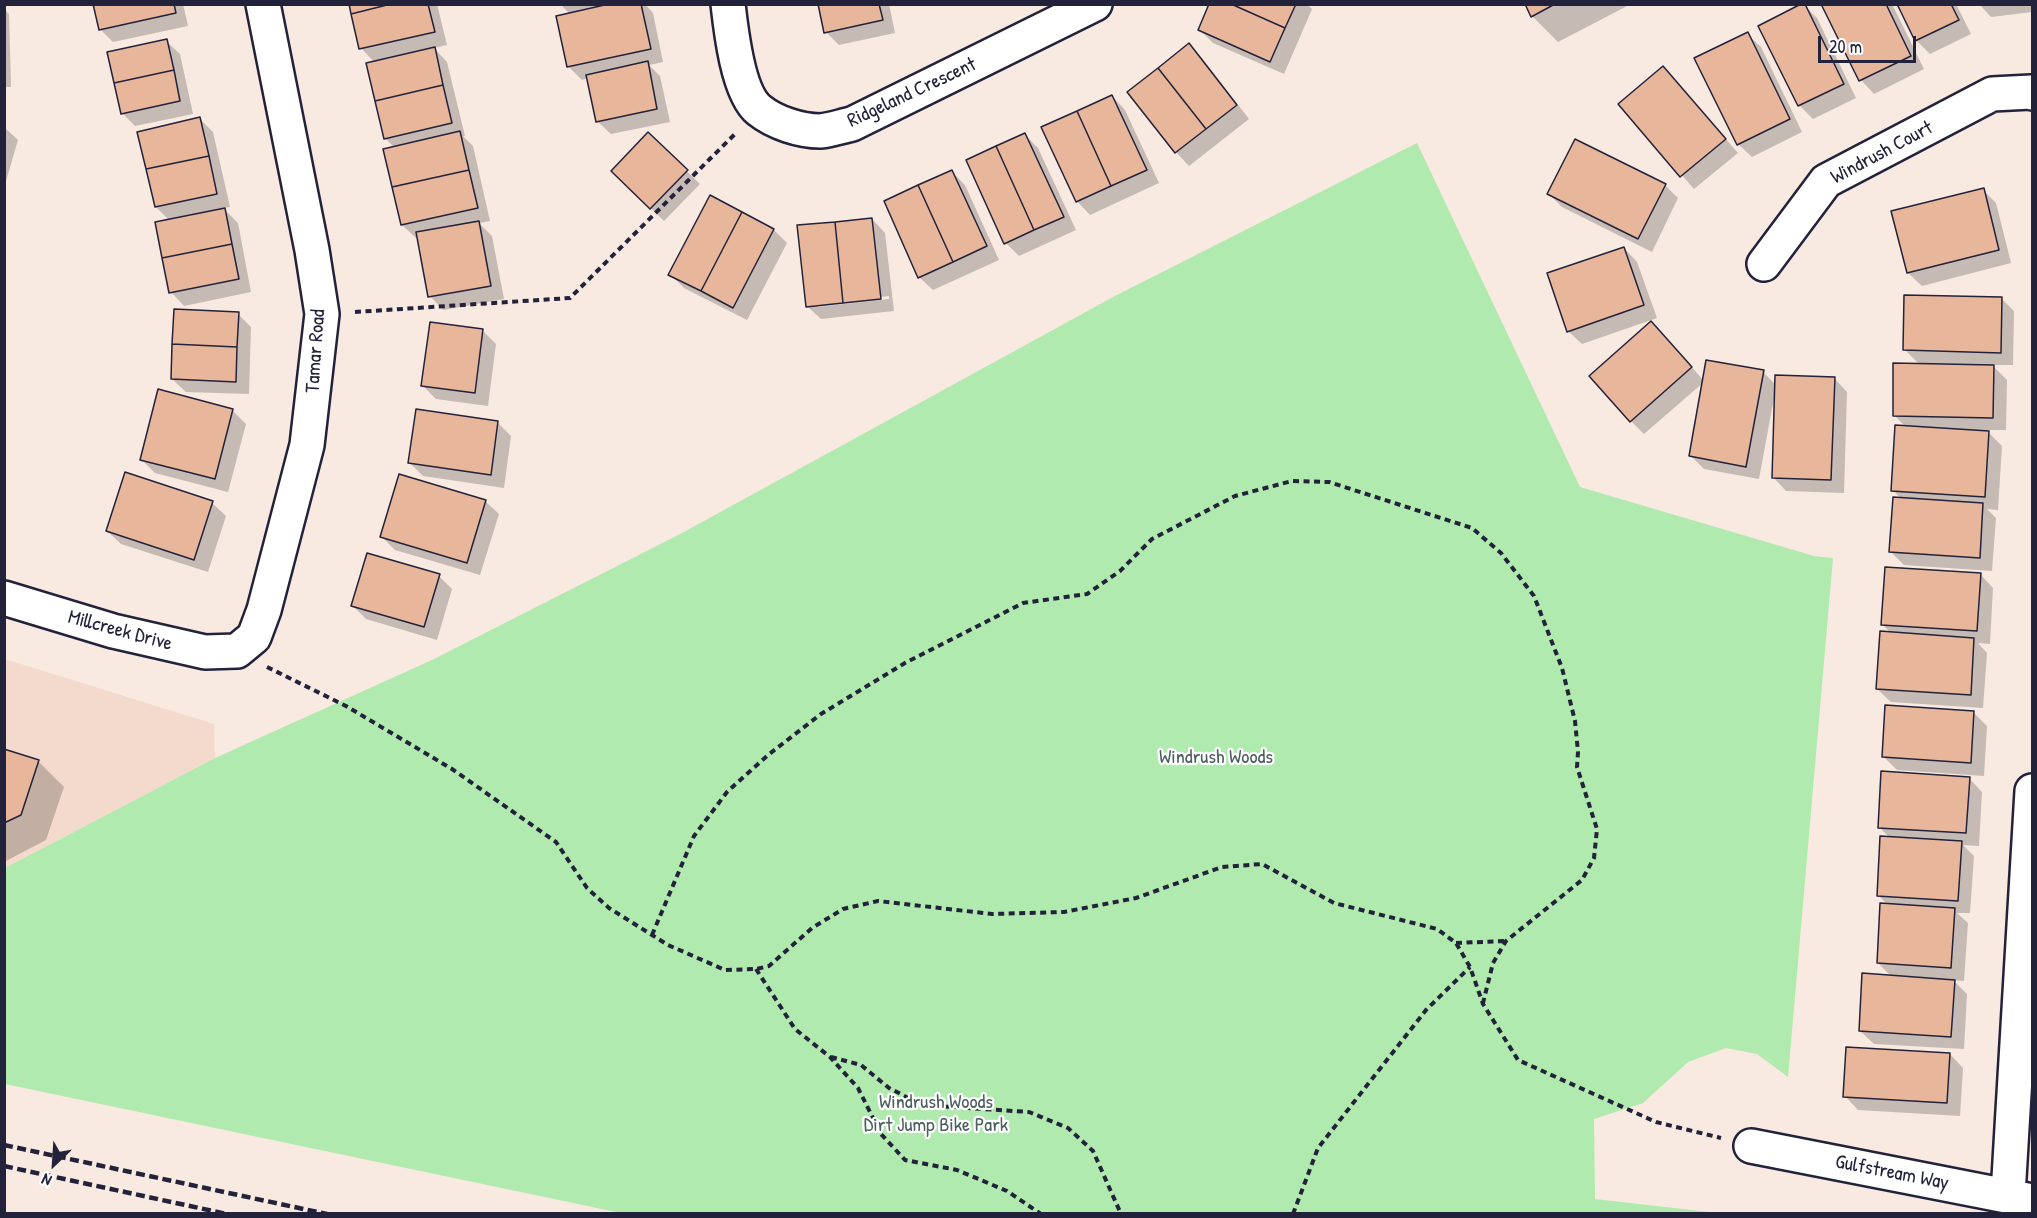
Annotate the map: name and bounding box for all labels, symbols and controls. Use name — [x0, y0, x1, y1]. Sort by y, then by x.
scale bar — [1821, 24, 1918, 62]
text: 20 m — [1829, 34, 1862, 59]
street label: Ridgeland Crescent — [844, 53, 980, 133]
street label: Windrush Court — [1827, 116, 1937, 190]
street label: Tamar Road — [301, 308, 331, 394]
street label: Millcreek Drive — [65, 606, 175, 656]
park label: Windrush Woods — [1159, 746, 1273, 770]
park label: Windrush Woods Dirt Jump Bike Park — [864, 1091, 1008, 1138]
north arrow — [24, 1134, 84, 1194]
street label: Gulfstream Way — [1833, 1150, 1951, 1196]
text: N — [38, 1169, 55, 1192]

